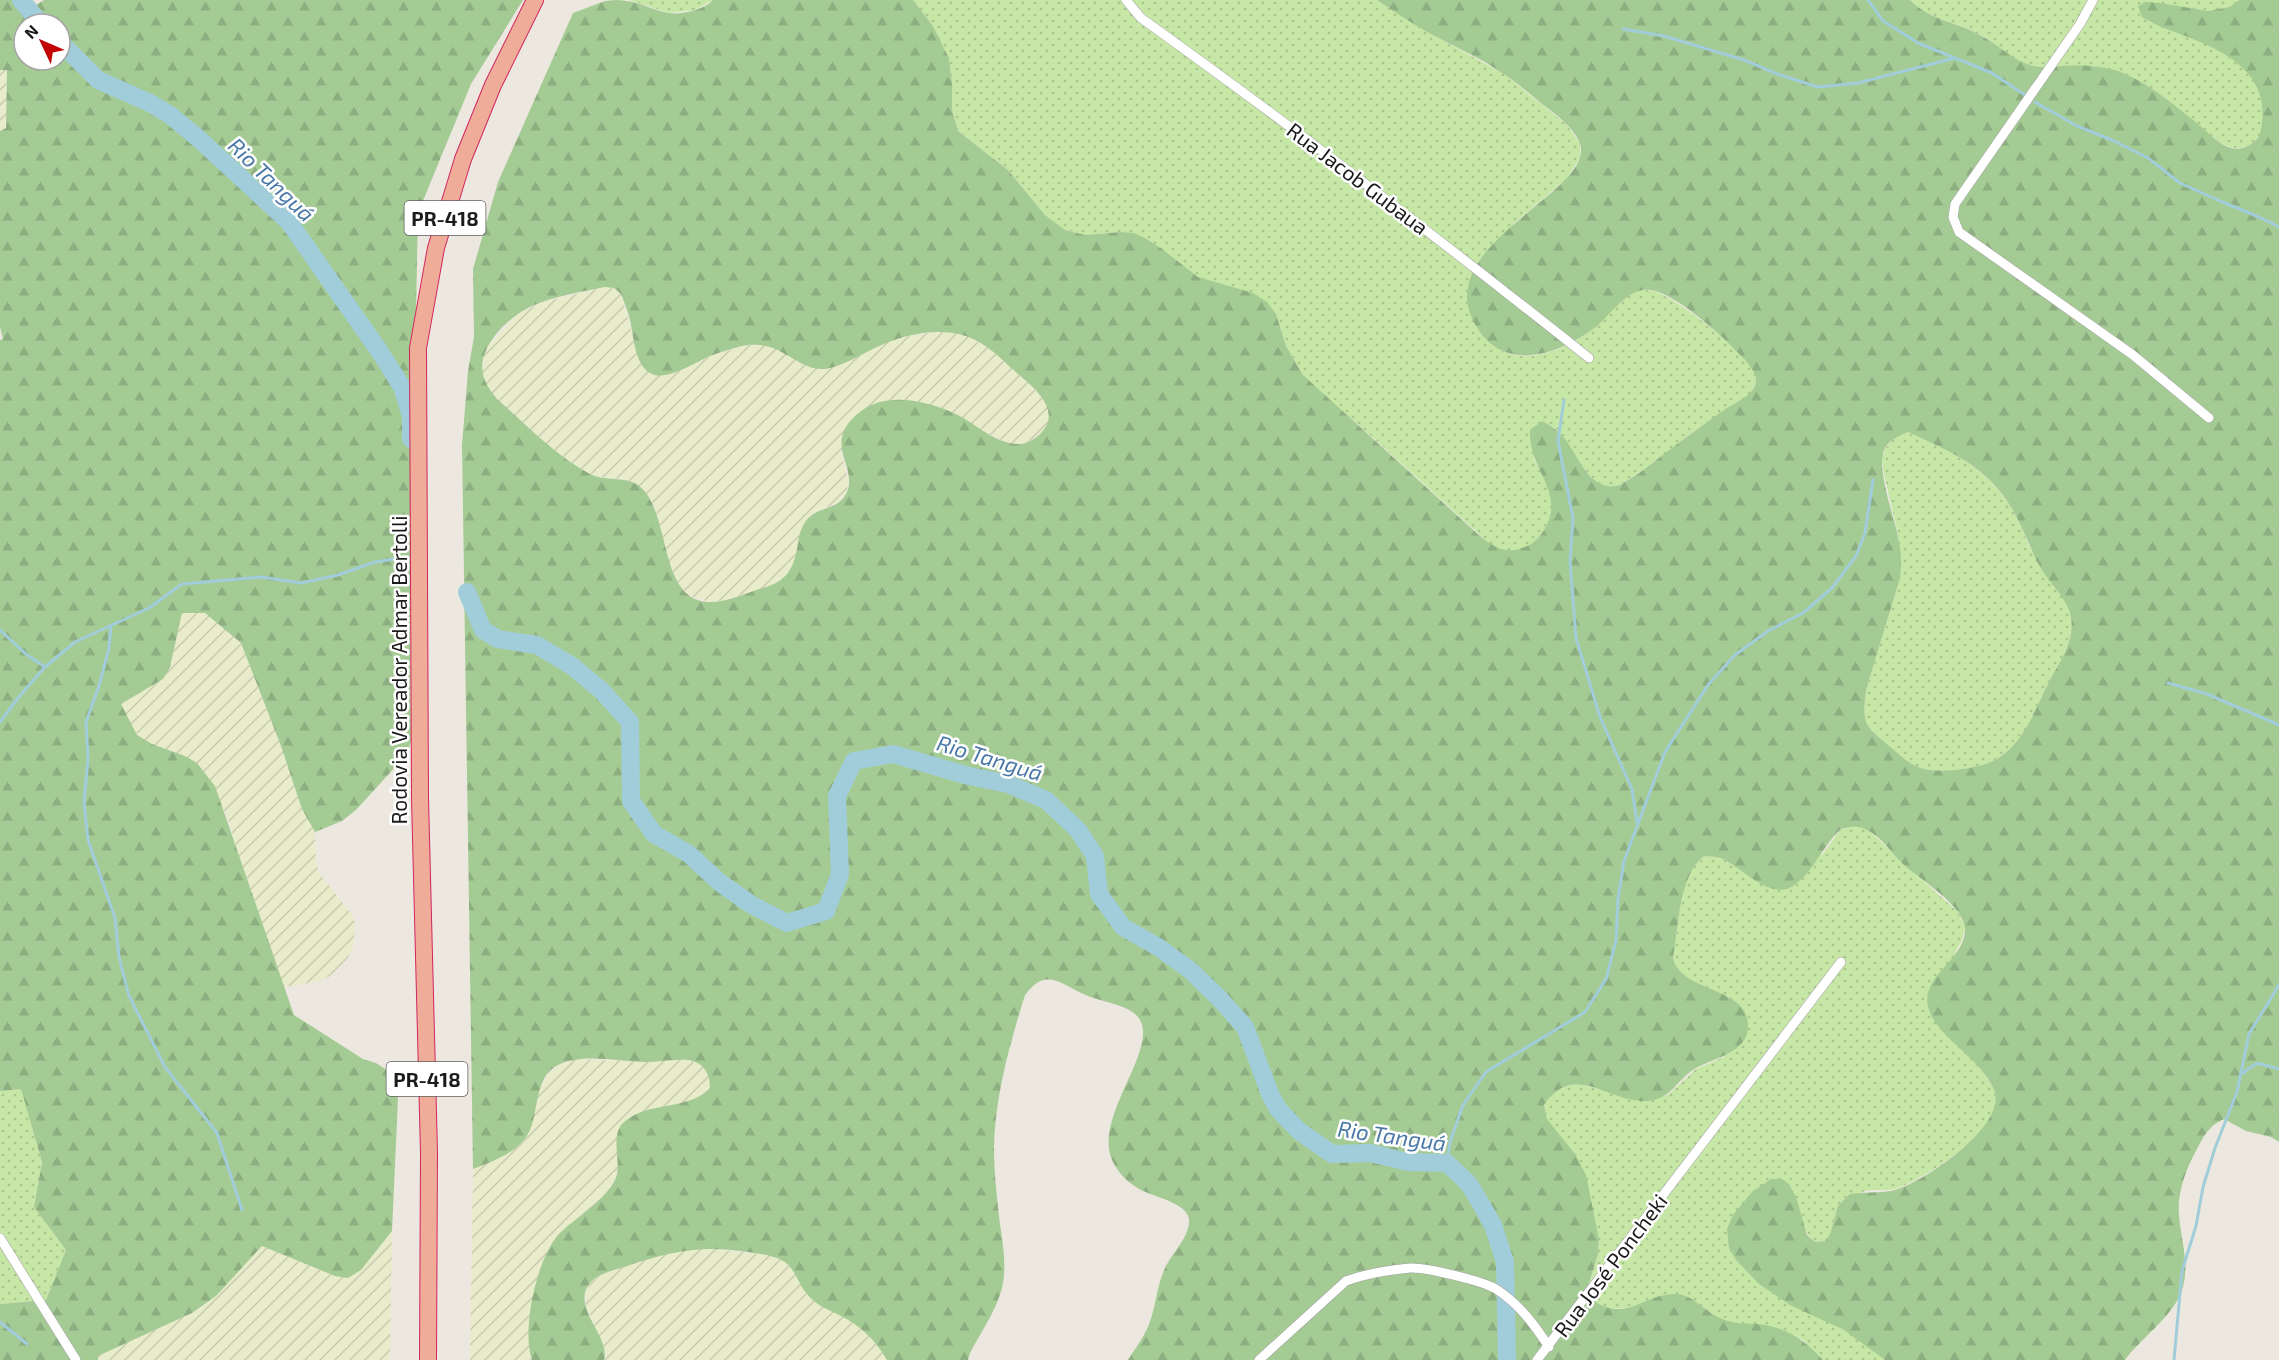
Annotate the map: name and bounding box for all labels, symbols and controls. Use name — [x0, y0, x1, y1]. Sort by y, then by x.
north arrow — [12, 12, 72, 72]
text: N — [20, 20, 42, 42]
street label: Rua Jacob Gubaua — [1282, 117, 1434, 239]
water label: Rio Tanguá — [224, 132, 320, 226]
road number: PR-418 — [404, 201, 486, 235]
street label: Rodovia Vereador Admar Bertolli — [386, 515, 411, 825]
water label: Rio Tanguá — [934, 729, 1046, 785]
road number: PR-418 — [386, 1062, 468, 1096]
water label: Rio Tanguá — [1336, 1115, 1448, 1155]
street label: Rua José Poncheki — [1548, 1189, 1672, 1341]

